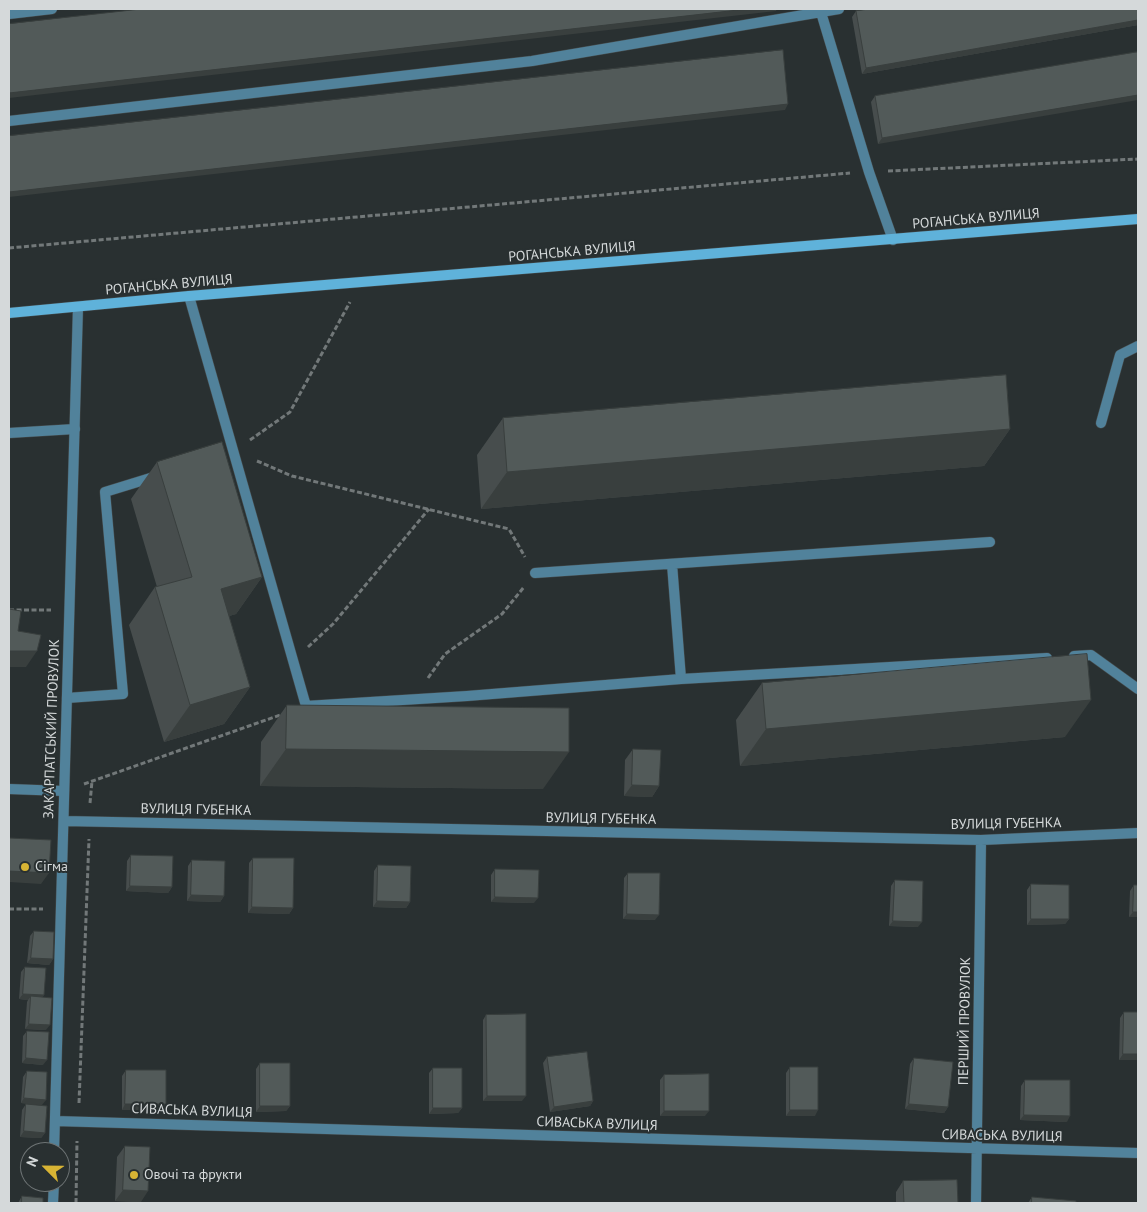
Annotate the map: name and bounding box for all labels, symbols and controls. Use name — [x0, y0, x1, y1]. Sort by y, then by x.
street label: РОГАНСЬКА ВУЛИЦЯ — [912, 205, 1040, 233]
street label: РОГАНСЬКА ВУЛИЦЯ — [508, 238, 636, 266]
street label: РОГАНСЬКА ВУЛИЦЯ — [105, 271, 233, 299]
street label: ЗАКАРПАТСЬКИЙ ПРОВУЛОК — [40, 639, 64, 819]
street label: ВУЛИЦЯ ГУБЕНКА — [140, 801, 252, 819]
street label: ВУЛИЦЯ ГУБЕНКА — [545, 810, 657, 828]
street label: ВУЛИЦЯ ГУБЕНКА — [950, 815, 1062, 833]
place label: Сігма — [35, 859, 68, 875]
marker: Сігма — [19, 861, 31, 873]
street label: ПЕРШИЙ ПРОВУЛОК — [955, 957, 975, 1085]
street label: СИВАСЬКА ВУЛИЦЯ — [131, 1100, 253, 1122]
street label: СИВАСЬКА ВУЛИЦЯ — [536, 1113, 658, 1135]
street label: СИВАСЬКА ВУЛИЦЯ — [941, 1127, 1063, 1145]
north arrow — [20, 1142, 70, 1192]
text: N — [22, 1154, 42, 1169]
place label: Овочі та фрукти — [144, 1167, 242, 1183]
marker: Овочі та фрукти — [128, 1169, 140, 1181]

